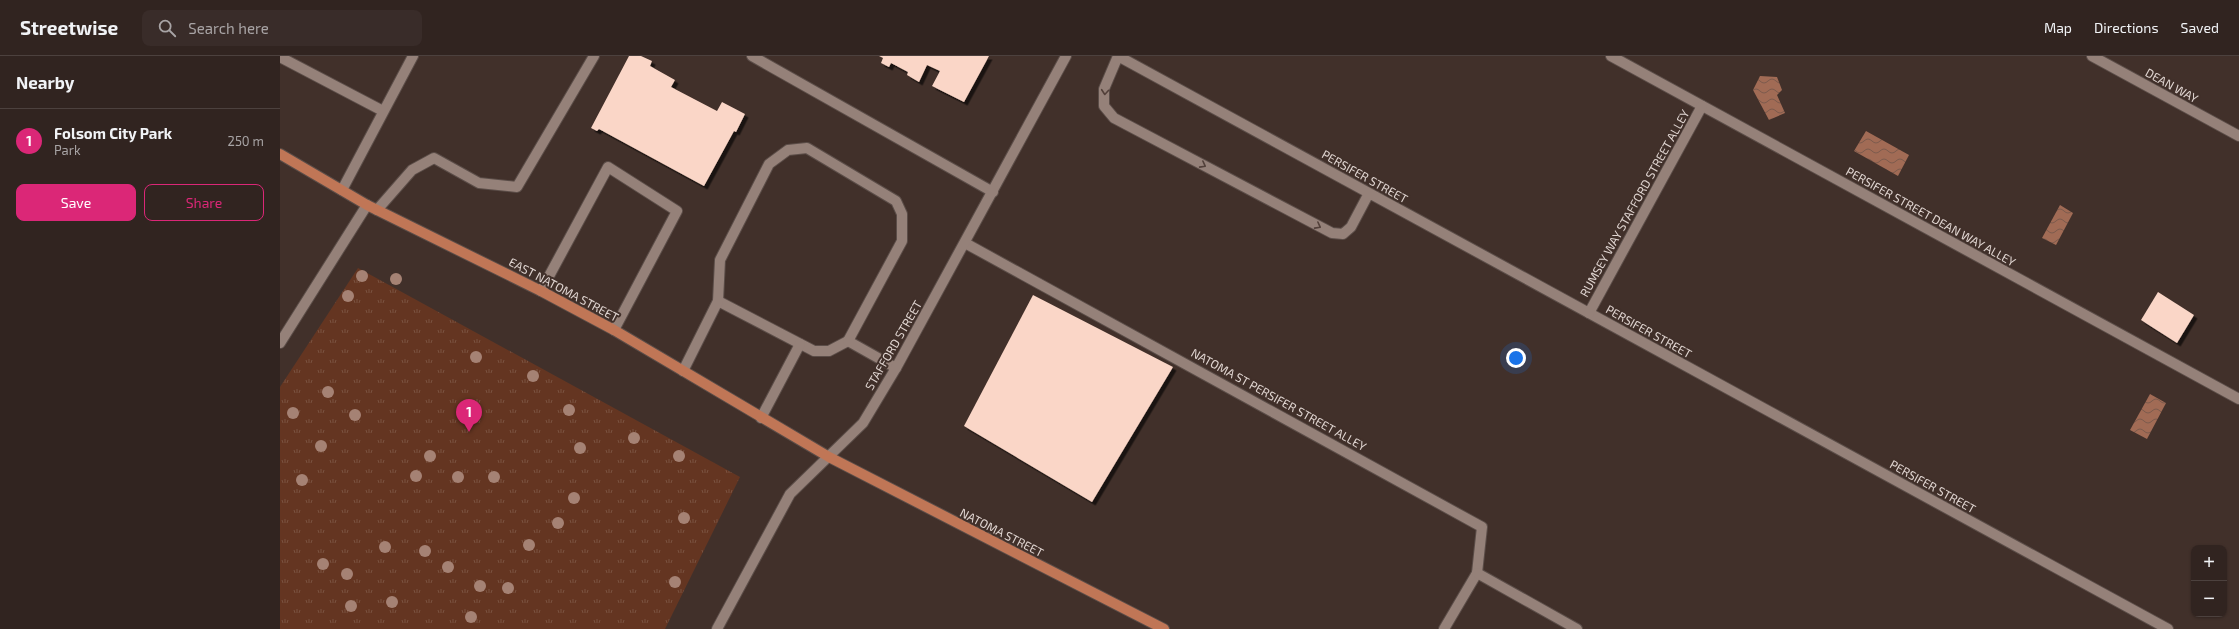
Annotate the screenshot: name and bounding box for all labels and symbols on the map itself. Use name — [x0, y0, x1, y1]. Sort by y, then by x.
street label: DEAN WAY — [2143, 65, 2201, 105]
one-way arrow — [1100, 89, 1109, 95]
street label: RUMSEY WAY STAFFORD STREET ALLEY — [1577, 107, 1692, 299]
street label: PERSIFER STREET — [1320, 147, 1410, 205]
one-way arrow — [1199, 160, 1206, 168]
street label: PERSIFER STREET DEAN WAY ALLEY — [1844, 163, 2018, 269]
one-way arrow — [1314, 221, 1321, 228]
street label: EAST NATOMA STREET — [507, 254, 621, 324]
street label: STAFFORD STREET — [862, 298, 924, 392]
street label: PERSIFER STREET — [1604, 302, 1694, 360]
street label: NATOMA ST PERSIFER STREET ALLEY — [1189, 345, 1369, 453]
your location — [1506, 348, 1526, 368]
pin: 1 — [456, 399, 482, 432]
street label: PERSIFER STREET — [1888, 457, 1978, 515]
street label: NATOMA STREET — [958, 505, 1046, 559]

